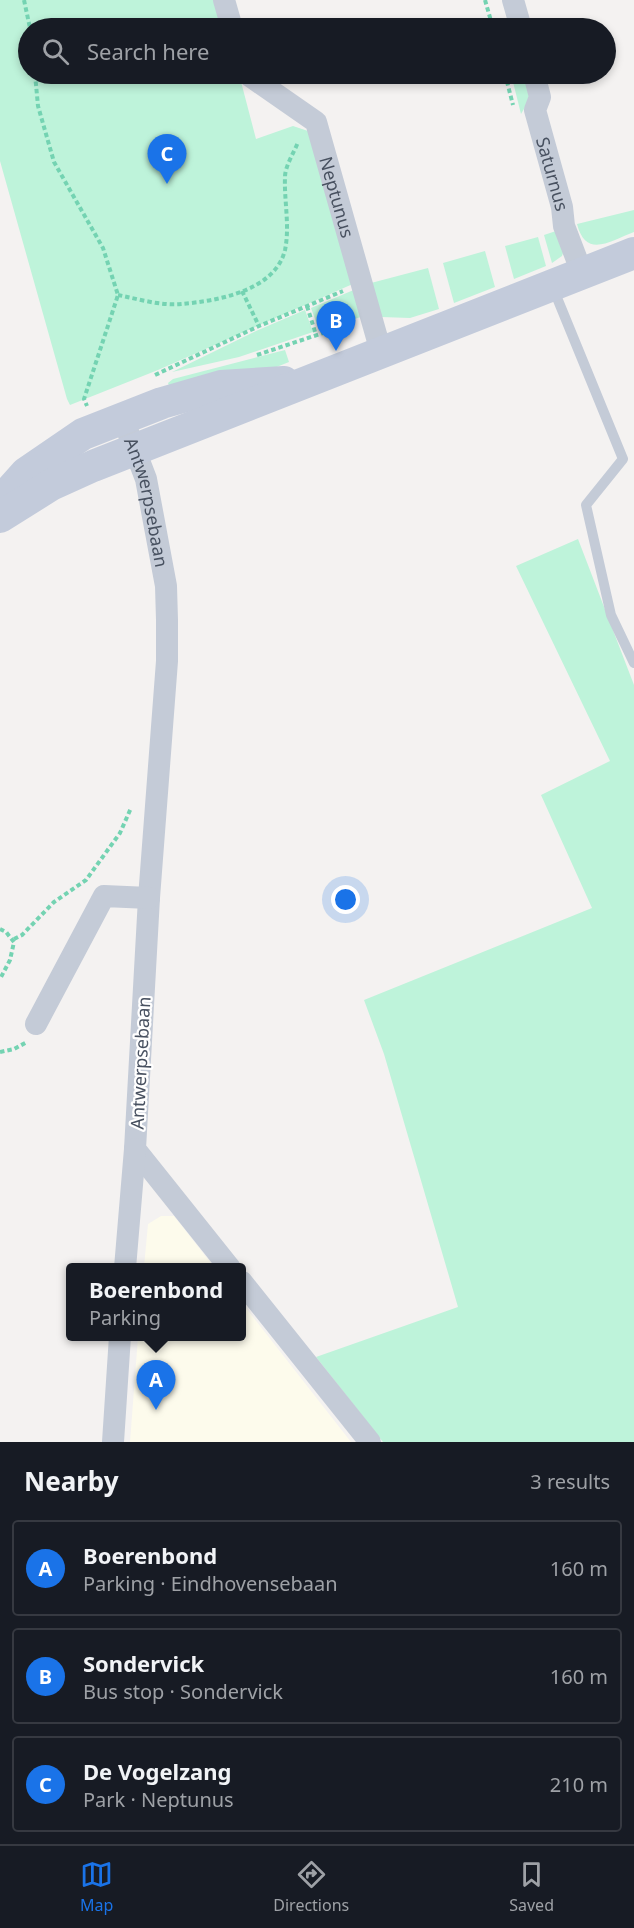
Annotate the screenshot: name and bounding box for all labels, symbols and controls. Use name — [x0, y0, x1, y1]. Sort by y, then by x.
search box — [18, 18, 616, 84]
icon: search — [39, 35, 72, 68]
text: Search here — [87, 36, 209, 66]
pin: C — [148, 134, 186, 184]
street label: Saturnus — [531, 134, 575, 214]
street label: Neptunus — [314, 154, 360, 240]
pin: B — [316, 302, 356, 351]
street label: Antwerpsebaan — [119, 434, 174, 569]
your location — [331, 885, 360, 914]
street label: Antwerpsebaan — [125, 996, 155, 1130]
popup — [66, 1263, 246, 1341]
text: Boerenbond — [89, 1274, 223, 1304]
text: Parking — [89, 1304, 161, 1331]
pin: A — [136, 1360, 176, 1410]
text: Nearby — [24, 1463, 119, 1499]
text: 3 results — [530, 1468, 610, 1495]
text: Boerenbond — [83, 1540, 217, 1570]
text: A — [39, 1555, 52, 1582]
text: 160 m — [550, 1555, 608, 1582]
text: Parking · Eindhovensebaan — [83, 1570, 338, 1597]
text: Sondervick — [83, 1648, 204, 1678]
text: B — [39, 1663, 52, 1690]
text: 160 m — [550, 1663, 608, 1690]
text: Bus stop · Sondervick — [83, 1678, 283, 1705]
text: De Vogelzang — [83, 1756, 231, 1786]
text: C — [39, 1771, 52, 1798]
text: 210 m — [550, 1771, 608, 1798]
text: Park · Neptunus — [83, 1786, 234, 1813]
tab: Map — [80, 1858, 113, 1916]
tab: Directions — [273, 1858, 349, 1916]
tab: Saved — [509, 1858, 554, 1916]

